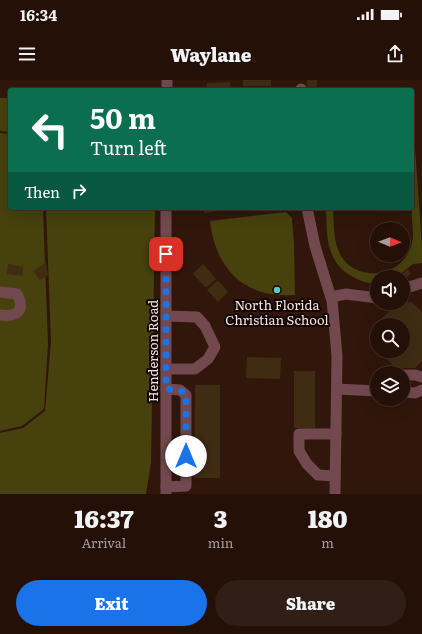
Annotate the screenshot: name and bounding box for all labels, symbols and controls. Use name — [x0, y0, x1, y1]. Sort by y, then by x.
text: 16:34 — [20, 3, 57, 26]
text: Waylane — [170, 41, 252, 68]
icon: menu — [16, 43, 38, 65]
icon: share — [384, 43, 406, 65]
text: 50 m — [90, 96, 156, 138]
icon: left — [24, 104, 76, 156]
text: Turn left — [90, 134, 167, 161]
text: Then — [24, 180, 60, 203]
icon: right — [68, 180, 90, 202]
north arrow — [370, 222, 410, 262]
map controls — [370, 222, 410, 406]
pin — [149, 237, 183, 271]
icon: arrive — [155, 243, 177, 265]
button: sound — [370, 270, 410, 310]
marker: North Florida Christian School — [272, 285, 282, 295]
place label: North Florida Christian School — [225, 295, 329, 329]
street label: Henderson Road — [143, 300, 162, 402]
button: search — [370, 318, 410, 358]
button: layers — [370, 366, 410, 406]
position arrow — [165, 435, 207, 477]
text: 16:37 — [74, 500, 134, 535]
text: 3 — [214, 500, 227, 535]
text: 180 — [308, 500, 348, 535]
text: Arrival — [82, 533, 126, 552]
text: min — [208, 533, 233, 552]
text: m — [321, 533, 334, 552]
button: Exit — [16, 580, 207, 626]
button: Share — [215, 580, 406, 626]

